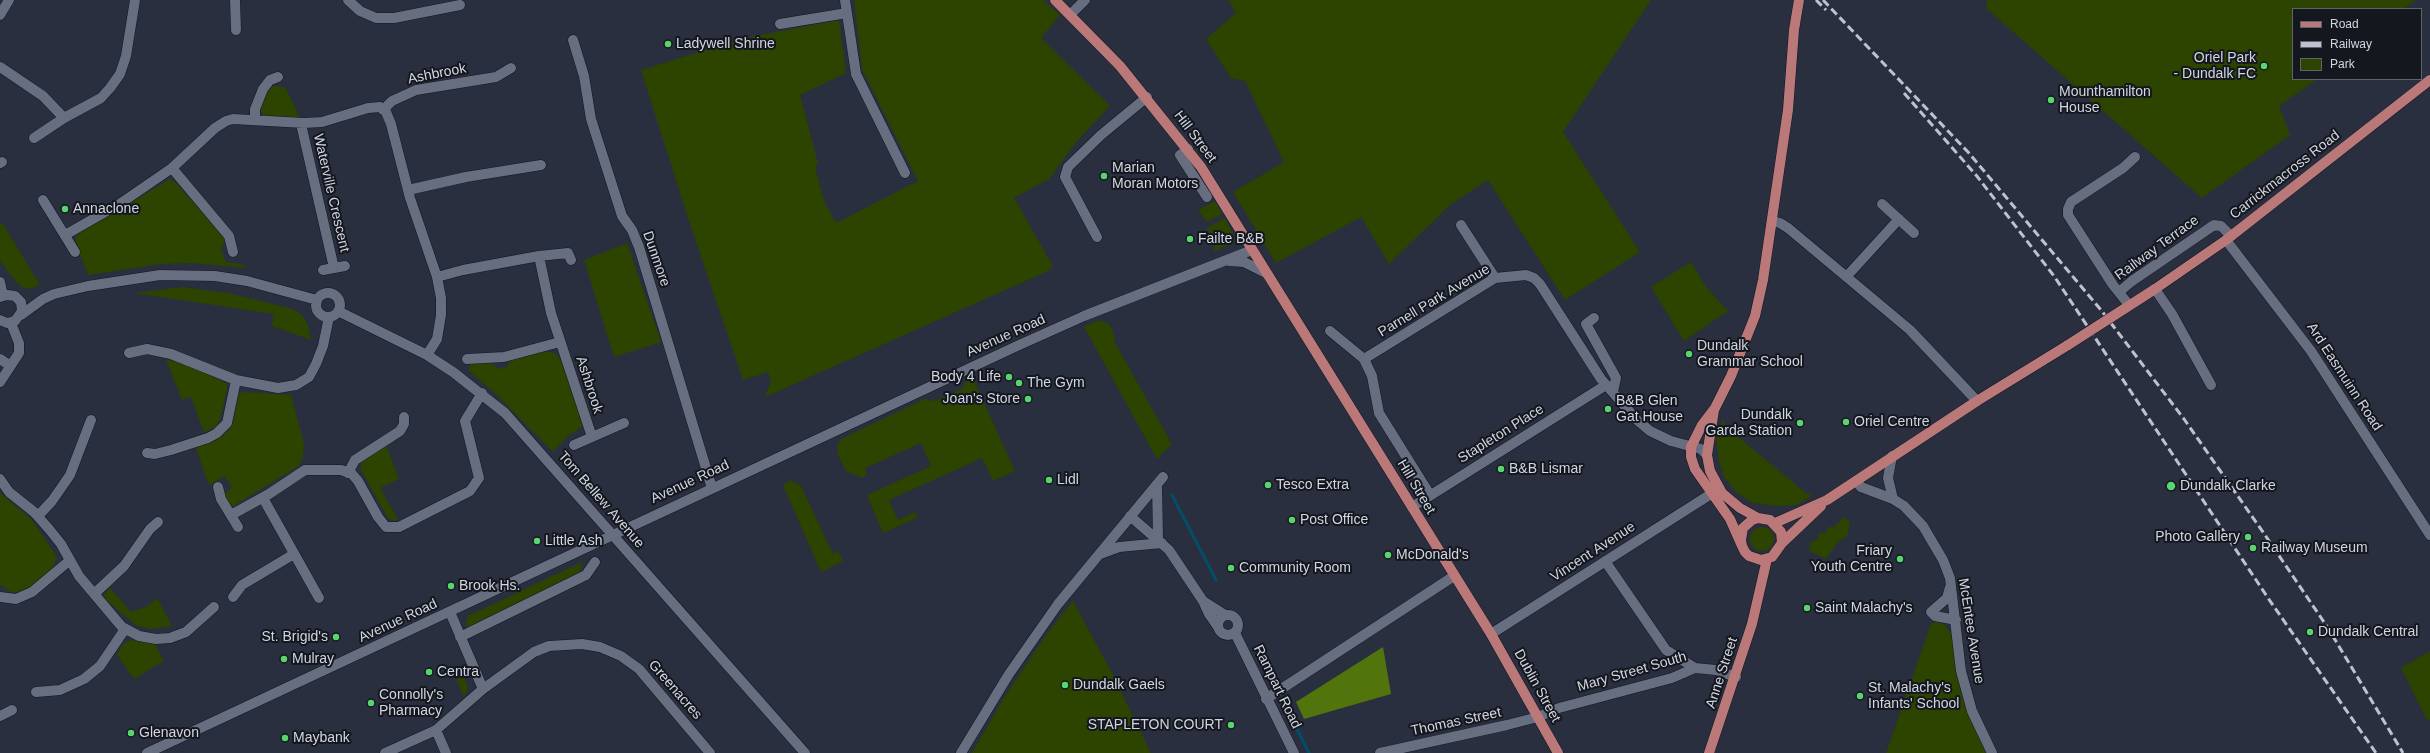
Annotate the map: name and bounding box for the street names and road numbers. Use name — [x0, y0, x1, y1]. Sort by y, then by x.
street label: Ashbrook — [406, 60, 468, 88]
street label: Hill Street — [1170, 108, 1220, 166]
street label: Carrickmacross Road — [2227, 127, 2343, 223]
street label: Waterville Crescent — [309, 132, 353, 254]
street label: Railway Terrace — [2112, 212, 2202, 284]
street label: Dunmore — [639, 229, 673, 289]
street label: Parnell Park Avenue — [1375, 261, 1493, 341]
street label: Avenue Road — [964, 311, 1048, 361]
street label: Ard Easmuinn Road — [2303, 320, 2385, 434]
street label: Ashbrook — [572, 354, 606, 416]
street label: Stapleton Place — [1455, 401, 1547, 467]
street label: Tom Bellew Avenue — [554, 448, 648, 552]
street label: Avenue Road — [648, 457, 732, 507]
street label: Hill Street — [1393, 457, 1439, 517]
street label: Vincent Avenue — [1548, 518, 1638, 586]
street label: McEntee Avenue — [1954, 577, 1988, 685]
street label: Avenue Road — [356, 596, 440, 646]
street label: Anne Street — [1703, 635, 1741, 711]
street label: Rampart Road — [1249, 642, 1305, 732]
street label: Dublin Street — [1510, 647, 1564, 725]
street label: Mary Street South — [1575, 648, 1689, 696]
street label: Greenacres — [645, 657, 705, 723]
street label: Thomas Street — [1409, 704, 1503, 740]

